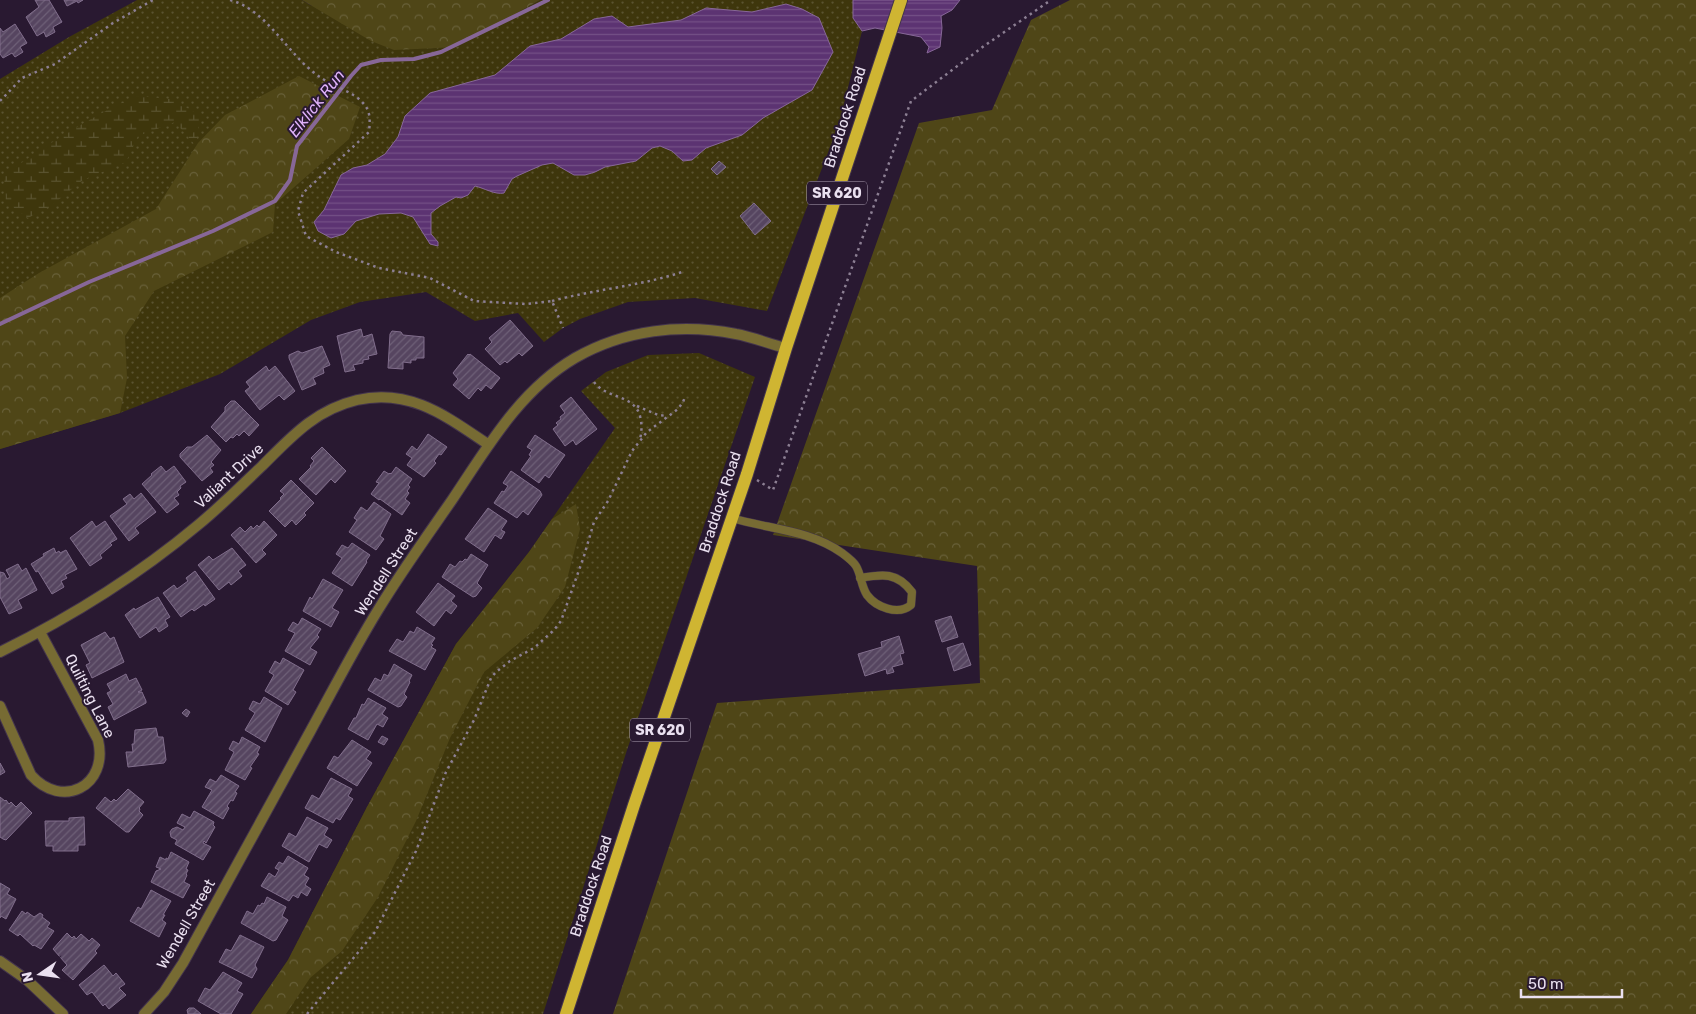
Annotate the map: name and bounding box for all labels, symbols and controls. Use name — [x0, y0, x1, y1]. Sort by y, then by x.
street label: Braddock Road — [820, 64, 870, 170]
water label: Elklick Run — [284, 66, 349, 141]
road number: SR 620 — [807, 182, 867, 204]
street label: Valiant Drive — [191, 440, 267, 512]
street label: Braddock Road — [695, 449, 745, 555]
street label: Wendell Street — [351, 525, 421, 619]
street label: Quilting Lane — [61, 651, 119, 741]
road number: SR 620 — [630, 718, 690, 742]
street label: Braddock Road — [566, 833, 616, 939]
street label: Wendell Street — [153, 876, 219, 972]
north arrow — [15, 949, 65, 999]
scale bar — [1521, 966, 1622, 998]
text: N — [18, 970, 37, 984]
text: 50 m — [1528, 975, 1563, 993]

